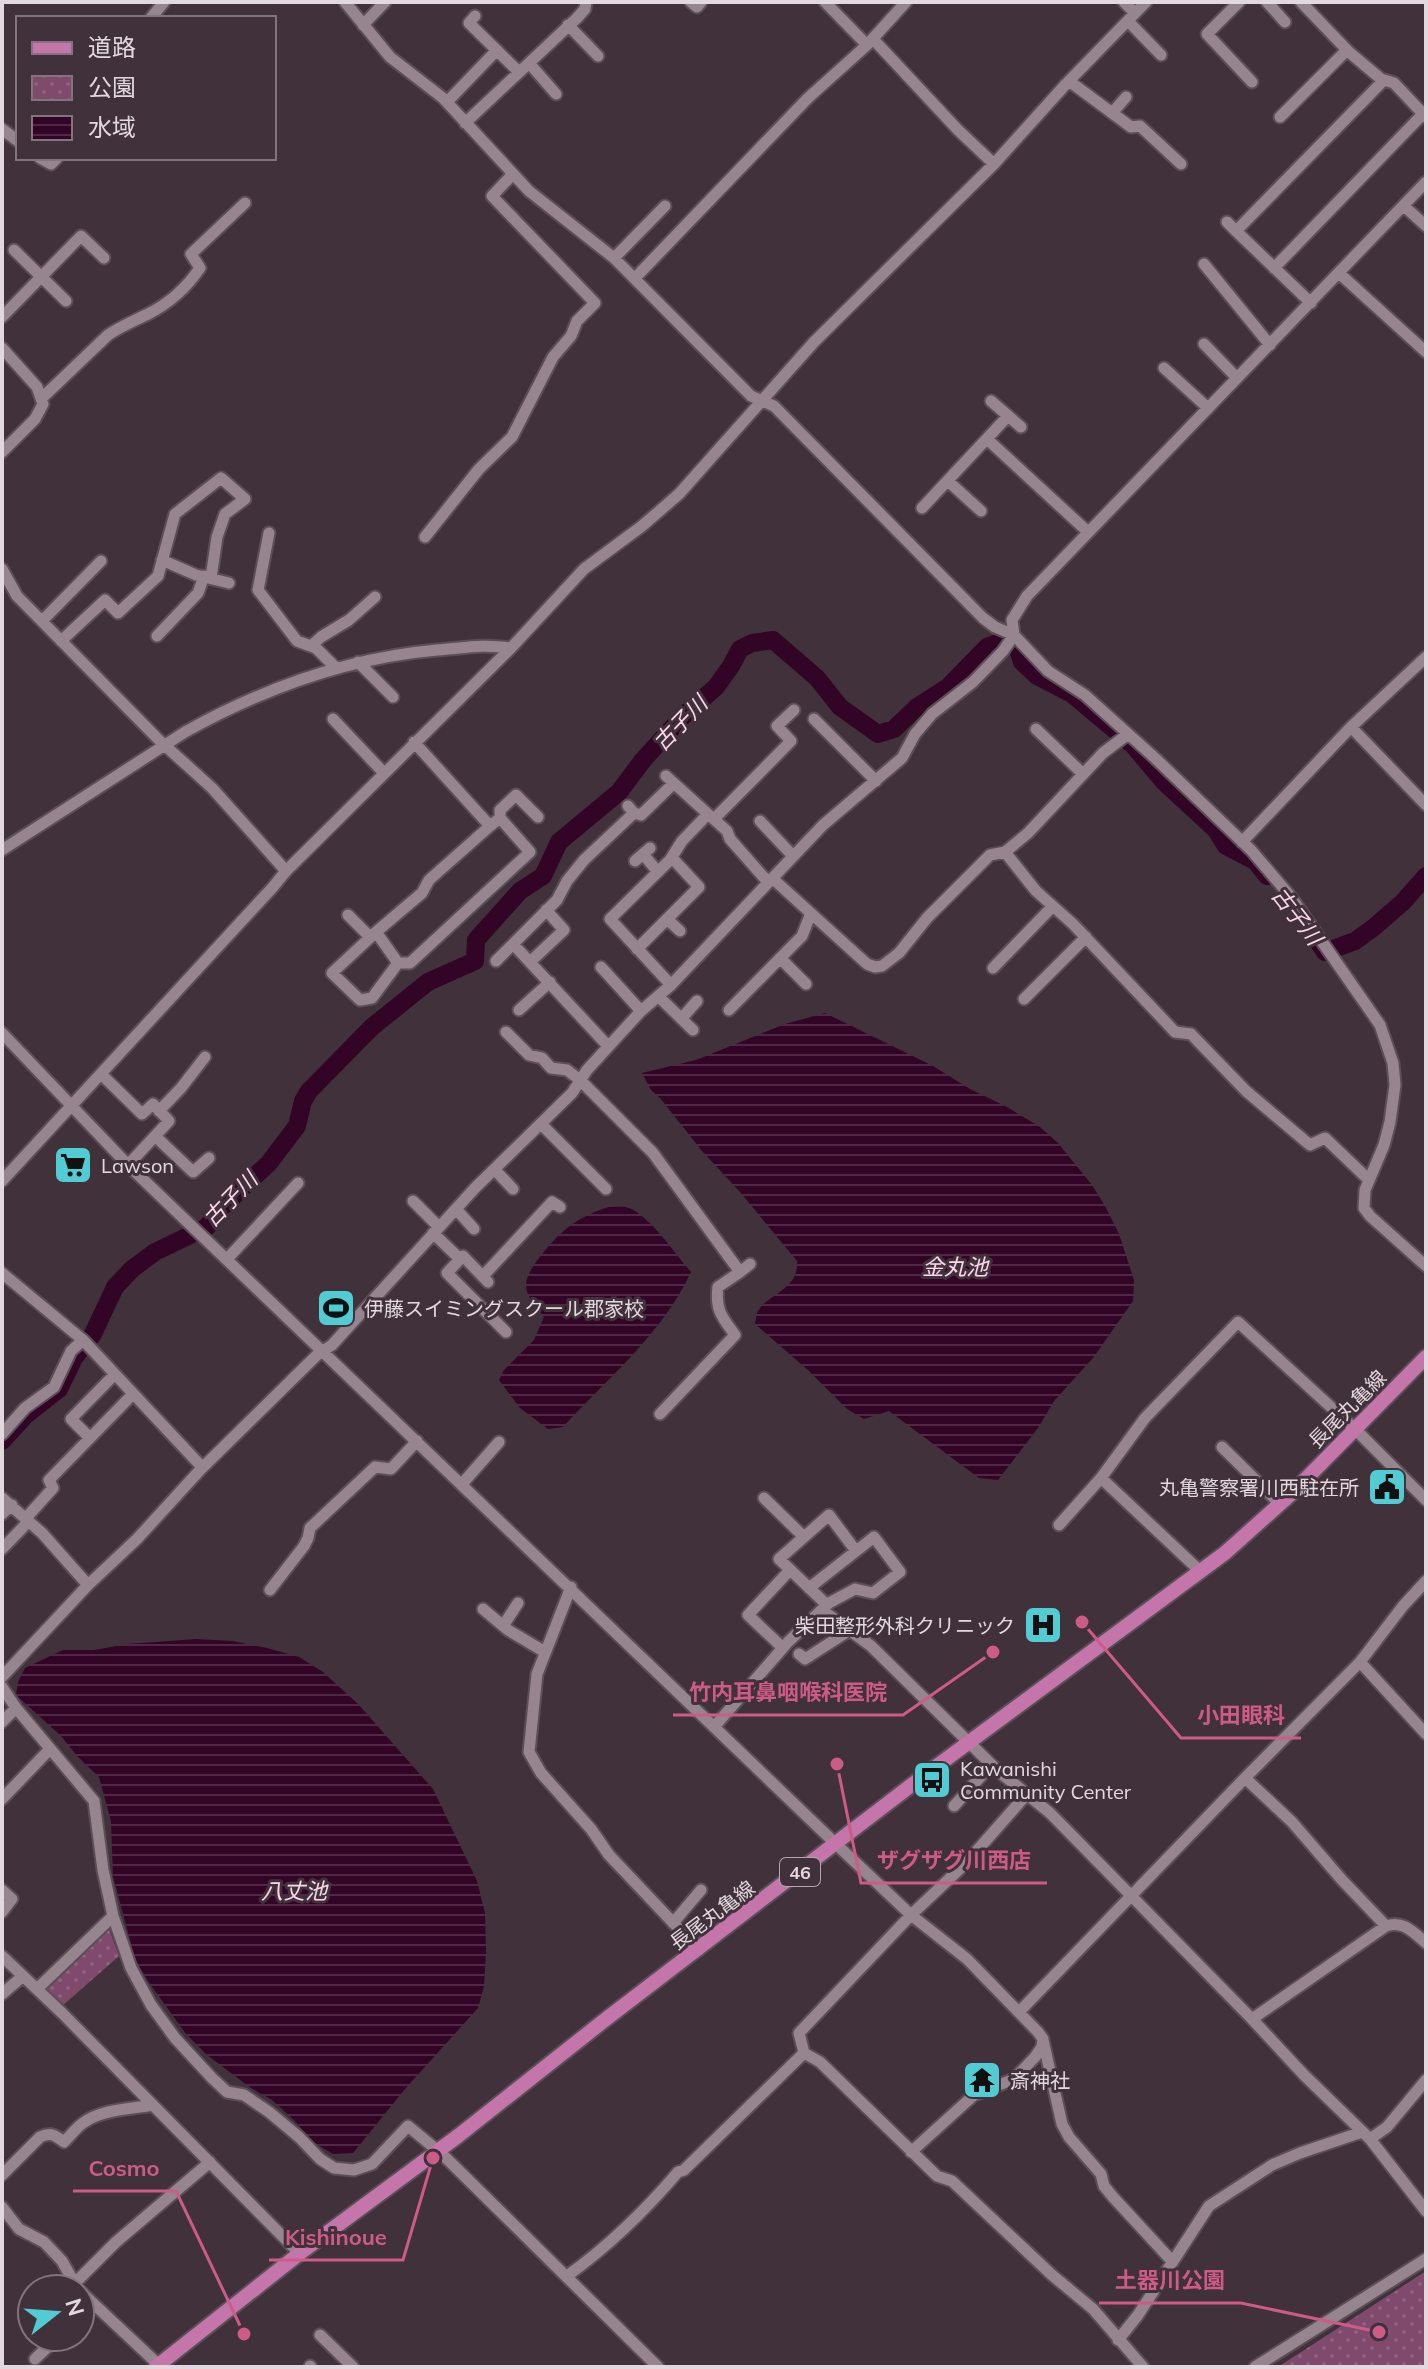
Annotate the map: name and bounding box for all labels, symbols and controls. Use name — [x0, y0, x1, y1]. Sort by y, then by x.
legend — [16, 16, 276, 160]
text: 道路 — [88, 32, 136, 62]
text: 公園 — [88, 72, 136, 102]
text: 水域 — [88, 112, 136, 142]
water label: 古子川 — [647, 688, 714, 756]
water label: 古子川 — [1266, 881, 1330, 952]
supermarket icon: Lawson — [52, 1144, 94, 1186]
place label: Lawson — [101, 1153, 174, 1178]
water label: 古子川 — [197, 1164, 264, 1232]
water label: 金丸池 — [922, 1253, 990, 1281]
sports icon: 伊藤スイミングスクール郡家校 — [315, 1287, 357, 1329]
place label: 伊藤スイミングスクール郡家校 — [364, 1296, 644, 1321]
street label: 長尾丸亀線 — [1303, 1365, 1391, 1453]
public building icon: 丸亀警察署川西駐在所 — [1366, 1466, 1408, 1508]
place label: 丸亀警察署川西駐在所 — [1159, 1475, 1359, 1500]
hospital icon: 柴田整形外科クリニック — [1022, 1604, 1064, 1646]
place label: 柴田整形外科クリニック — [795, 1613, 1015, 1638]
callout: 竹内耳鼻咽喉科医院 — [673, 1669, 903, 1715]
text: 竹内耳鼻咽喉科医院 — [689, 1678, 887, 1706]
callout: 小田眼科 — [1181, 1692, 1301, 1738]
text: 小田眼科 — [1197, 1701, 1285, 1729]
place label: Kawanishi Community Center — [960, 1756, 1132, 1804]
bus stop icon: Kawanishi Community Center — [911, 1759, 953, 1801]
callout: ザグザグ川西店 — [861, 1837, 1047, 1883]
text: ザグザグ川西店 — [877, 1846, 1031, 1874]
road number: 46 — [780, 1858, 820, 1886]
street label: 長尾丸亀線 — [665, 1875, 759, 1955]
water label: 八丈池 — [261, 1877, 329, 1905]
temple icon: 斎神社 — [961, 2059, 1003, 2101]
place label: 斎神社 — [1010, 2068, 1070, 2093]
callout: Cosmo — [73, 2145, 176, 2191]
text: Cosmo — [88, 2154, 160, 2182]
callout: Kishinoue — [269, 2214, 403, 2260]
text: Kishinoue — [285, 2223, 387, 2251]
callout: 土器川公園 — [1099, 2257, 1241, 2303]
text: 土器川公園 — [1115, 2266, 1225, 2294]
north arrow — [16, 2273, 96, 2353]
text: N — [59, 2295, 91, 2319]

